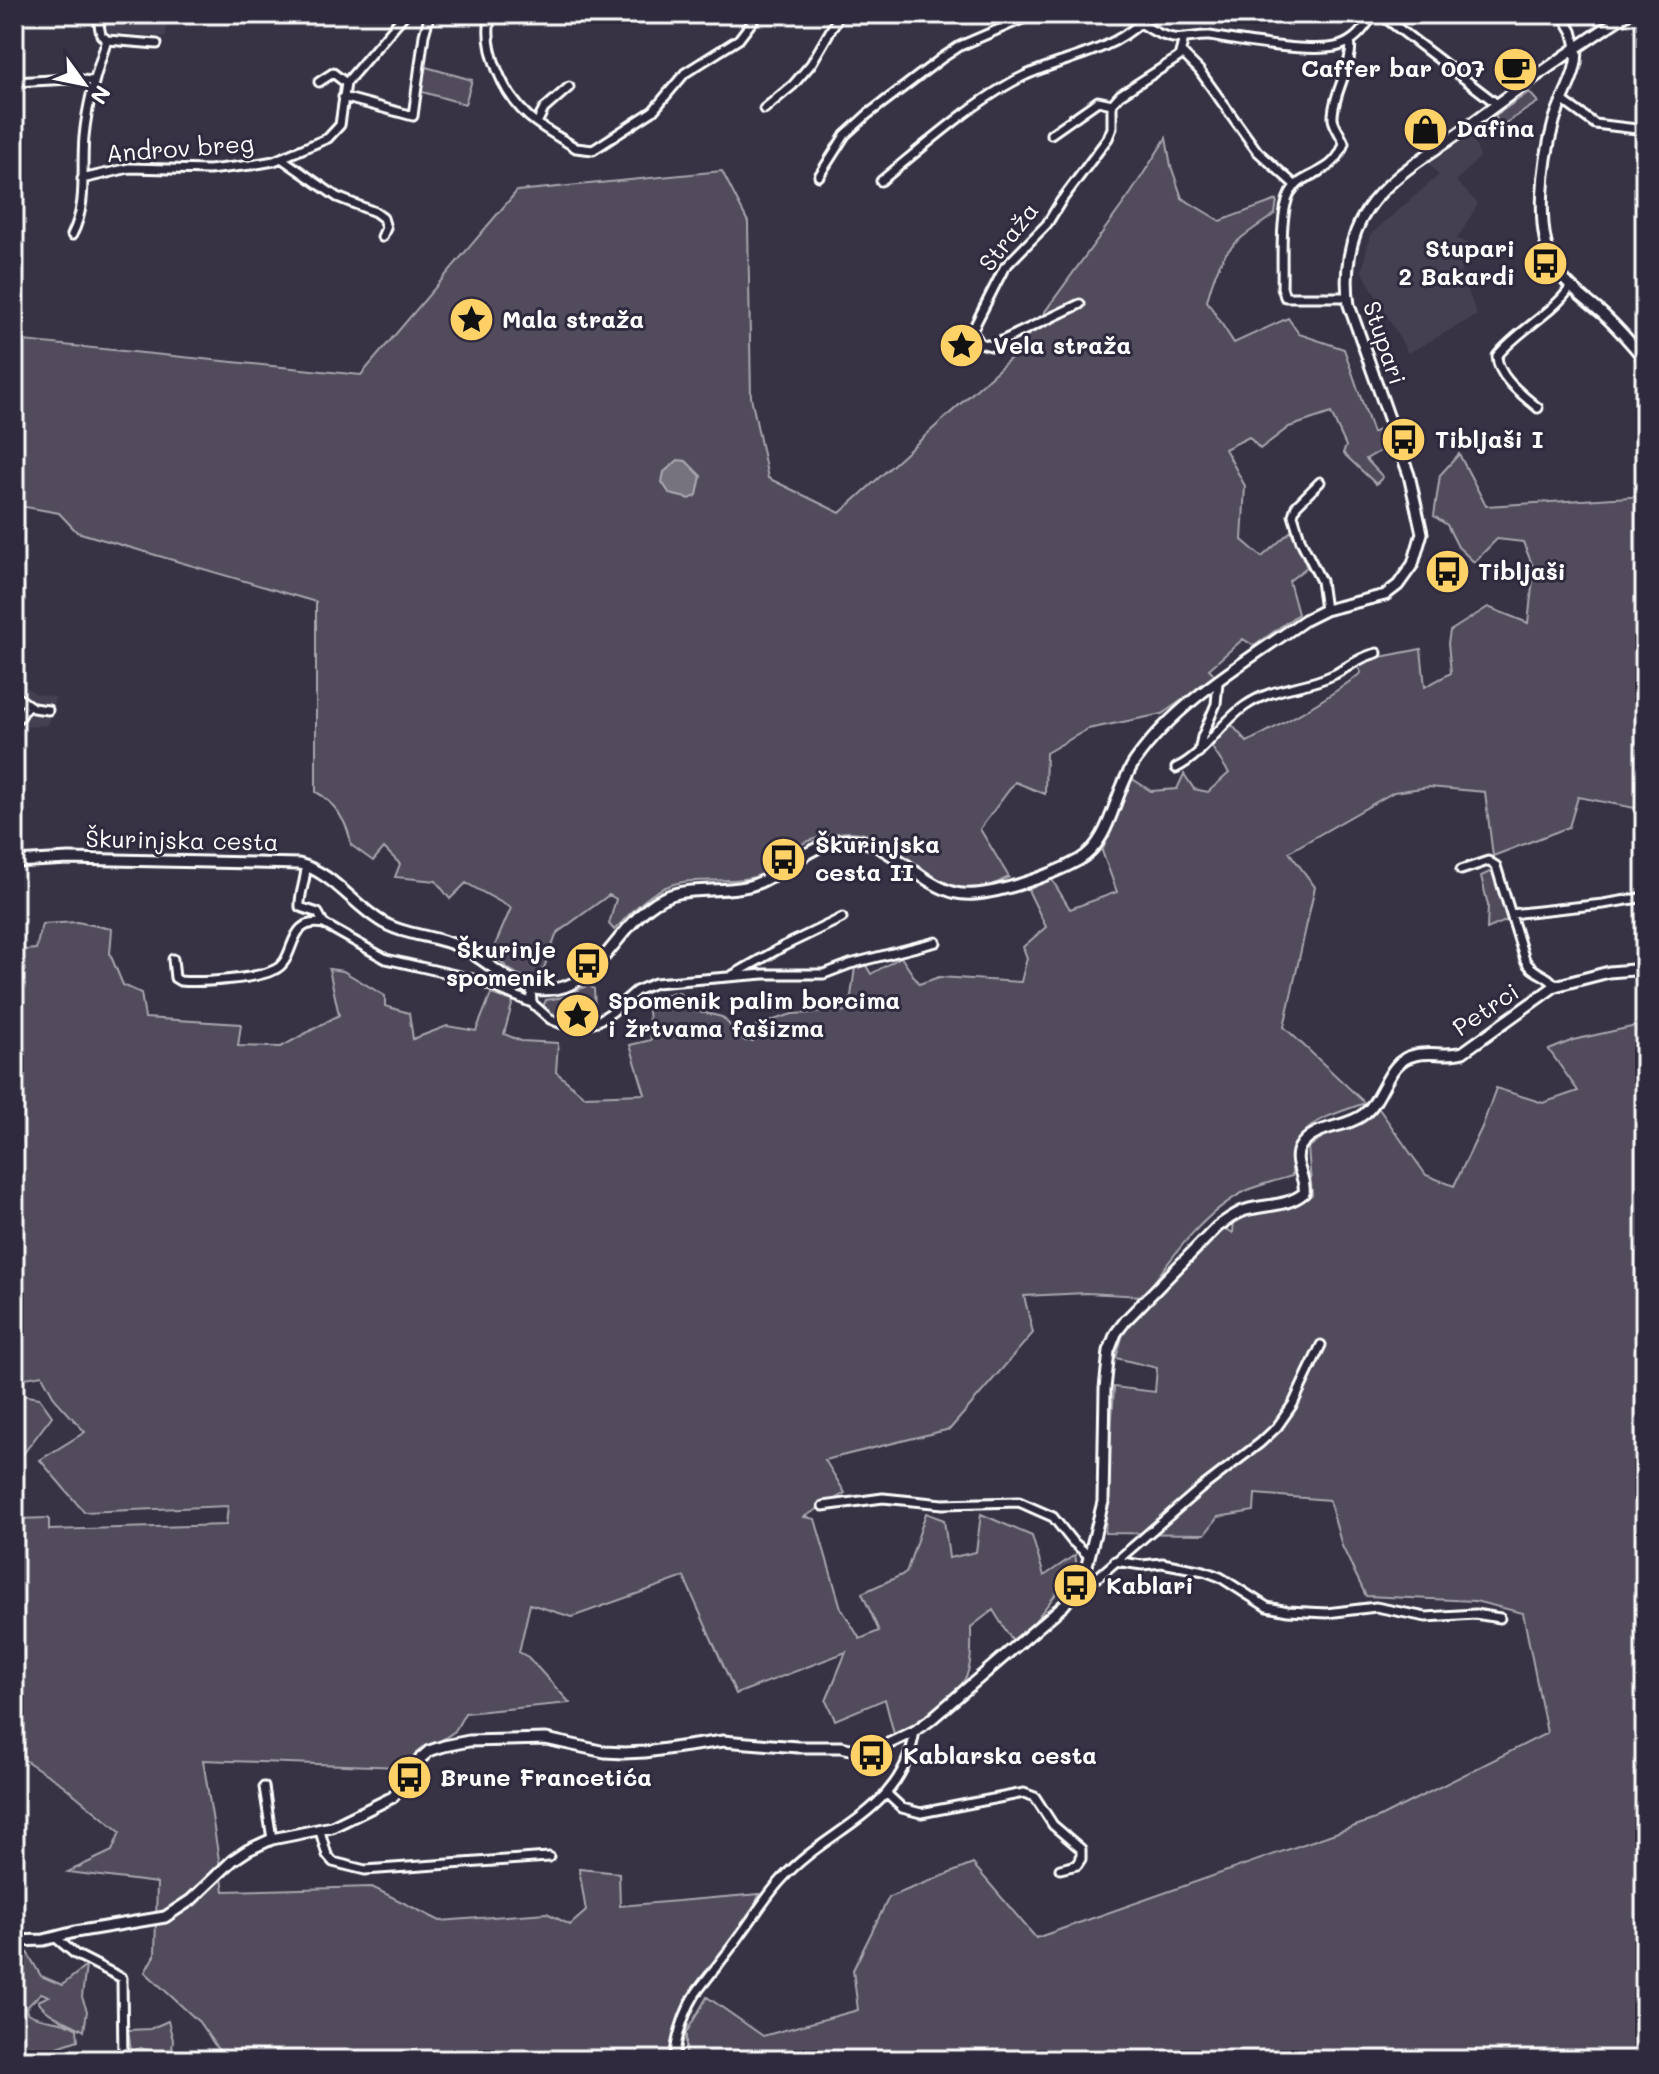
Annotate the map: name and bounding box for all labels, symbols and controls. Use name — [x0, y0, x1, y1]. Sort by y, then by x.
north arrow — [44, 44, 124, 124]
cafe icon: Caffer bar 007 — [1492, 45, 1540, 93]
place label: Caffer bar 007 — [1301, 52, 1485, 83]
text: N — [84, 80, 118, 110]
shop icon: Dafina — [1401, 105, 1449, 153]
place label: Dafina — [1456, 112, 1535, 143]
street label: Androv breg — [105, 127, 255, 168]
street label: Straža — [971, 195, 1044, 277]
place label: Stupari 2 Bakardi — [1399, 232, 1515, 291]
bus stop icon: Stupari 2 Bakardi — [1522, 239, 1570, 287]
place icon: Mala straža — [447, 296, 495, 344]
street label: Stupari — [1357, 297, 1414, 388]
place label: Mala straža — [502, 303, 644, 334]
place icon: Vela straža — [938, 322, 986, 370]
place label: Vela straža — [993, 329, 1131, 360]
bus stop icon: Tibljaši I — [1380, 416, 1428, 464]
place label: Tibljaši I — [1435, 423, 1544, 454]
bus stop icon: Tibljaši — [1423, 548, 1471, 596]
place label: Tibljaši — [1478, 555, 1566, 586]
street label: Škurinjska cesta — [85, 822, 279, 857]
place label: Škurinjska cesta II — [815, 828, 940, 887]
bus stop icon: Škurinjska cesta II — [760, 835, 808, 883]
place label: Škurinje spomenik — [446, 933, 556, 992]
bus stop icon: Škurinje spomenik — [563, 940, 611, 988]
street label: Petrci — [1446, 975, 1524, 1042]
place label: Spomenik palim borcima i žrtvama fašizma — [608, 984, 900, 1043]
place icon: Spomenik palim borcima i žrtvama fašizma — [553, 991, 601, 1039]
bus stop icon: Kablari — [1051, 1562, 1099, 1610]
place label: Kablari — [1106, 1569, 1194, 1600]
bus stop icon: Kablarska cesta — [848, 1732, 896, 1780]
place label: Kablarska cesta — [903, 1739, 1097, 1770]
bus stop icon: Brune Francetića — [385, 1754, 433, 1802]
place label: Brune Francetića — [440, 1761, 652, 1792]

